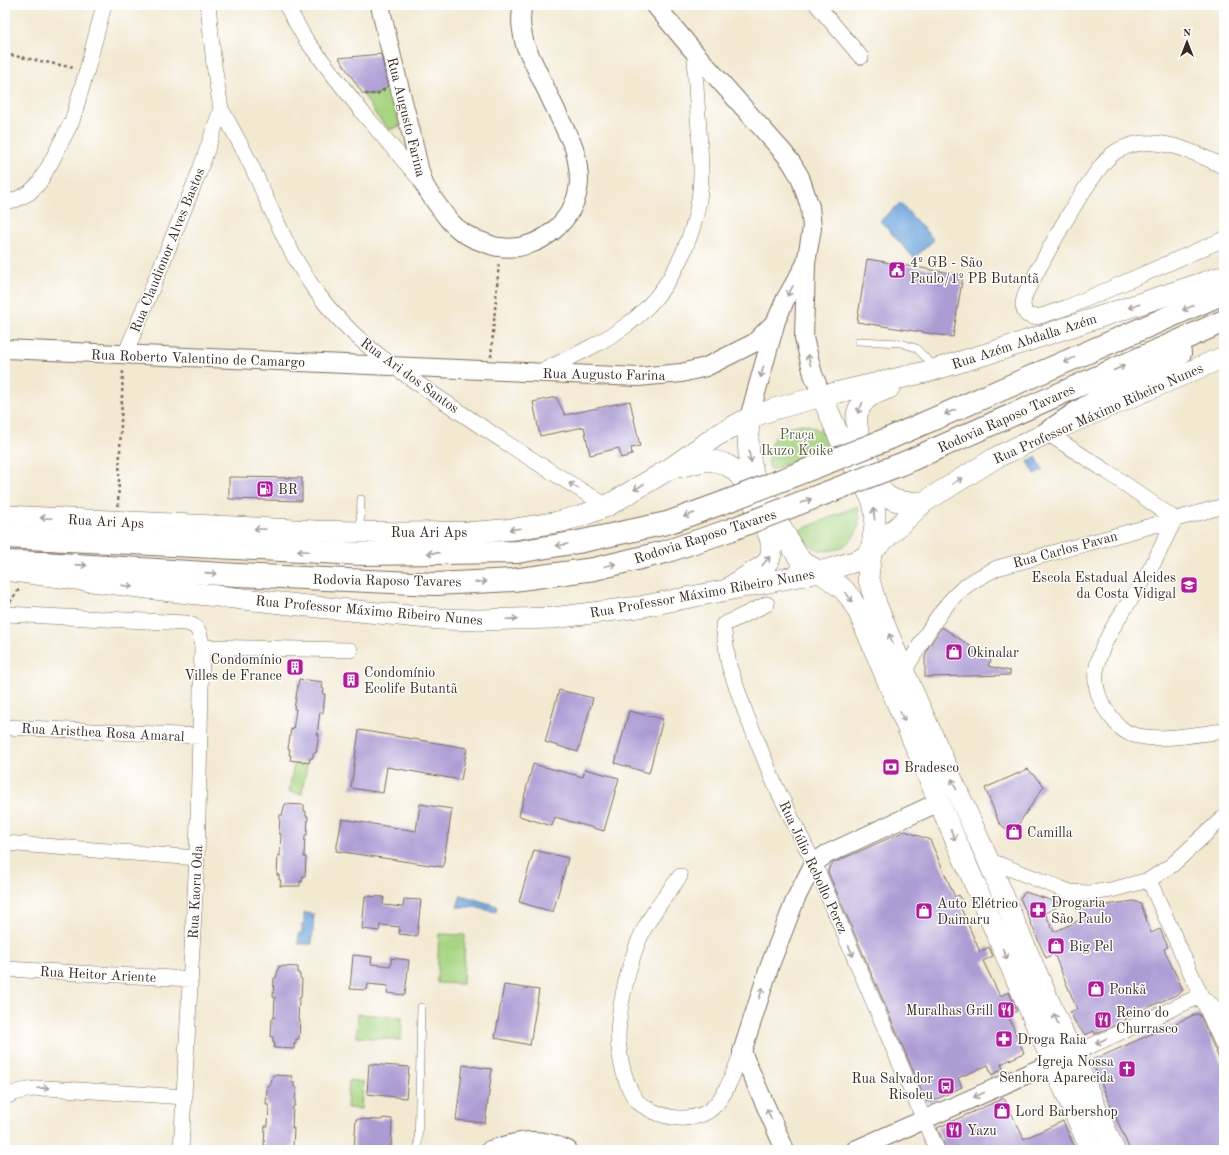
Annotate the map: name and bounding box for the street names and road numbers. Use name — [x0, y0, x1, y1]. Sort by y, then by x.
street label: Rua Augusto Farina — [384, 56, 428, 179]
street label: Rua Claudionor Alves Bastos — [128, 166, 207, 335]
street label: Rua Azém Abdalla Azém — [950, 312, 1099, 372]
street label: Rua Ari dos Santos — [358, 336, 461, 416]
street label: Rua Roberto Valentino de Camargo — [91, 348, 305, 370]
street label: Rua Professor Máximo Ribeiro Nunes — [991, 361, 1205, 467]
street label: Rua Augusto Farina — [542, 367, 666, 383]
street label: Rodovia Raposo Tavares — [936, 382, 1077, 456]
street label: Rodovia Raposo Tavares — [632, 507, 778, 567]
street label: Rua Ari Aps — [67, 513, 145, 531]
street label: Rua Ari Aps — [391, 526, 467, 540]
street label: Rua Carlos Pavan — [1011, 529, 1120, 571]
street label: Rua Professor Máximo Ribeiro Nunes — [589, 567, 816, 621]
street label: Rodovia Raposo Tavares — [313, 573, 461, 589]
street label: Rua Professor Máximo Ribeiro Nunes — [255, 594, 483, 628]
street label: Rua Aristhea Rosa Amaral — [21, 722, 185, 744]
street label: Rua Júlio Rebollo Perez — [776, 799, 850, 936]
street label: Rua Kaoru Oda — [187, 845, 205, 939]
street label: Rua Heitor Ariente — [39, 965, 157, 985]

